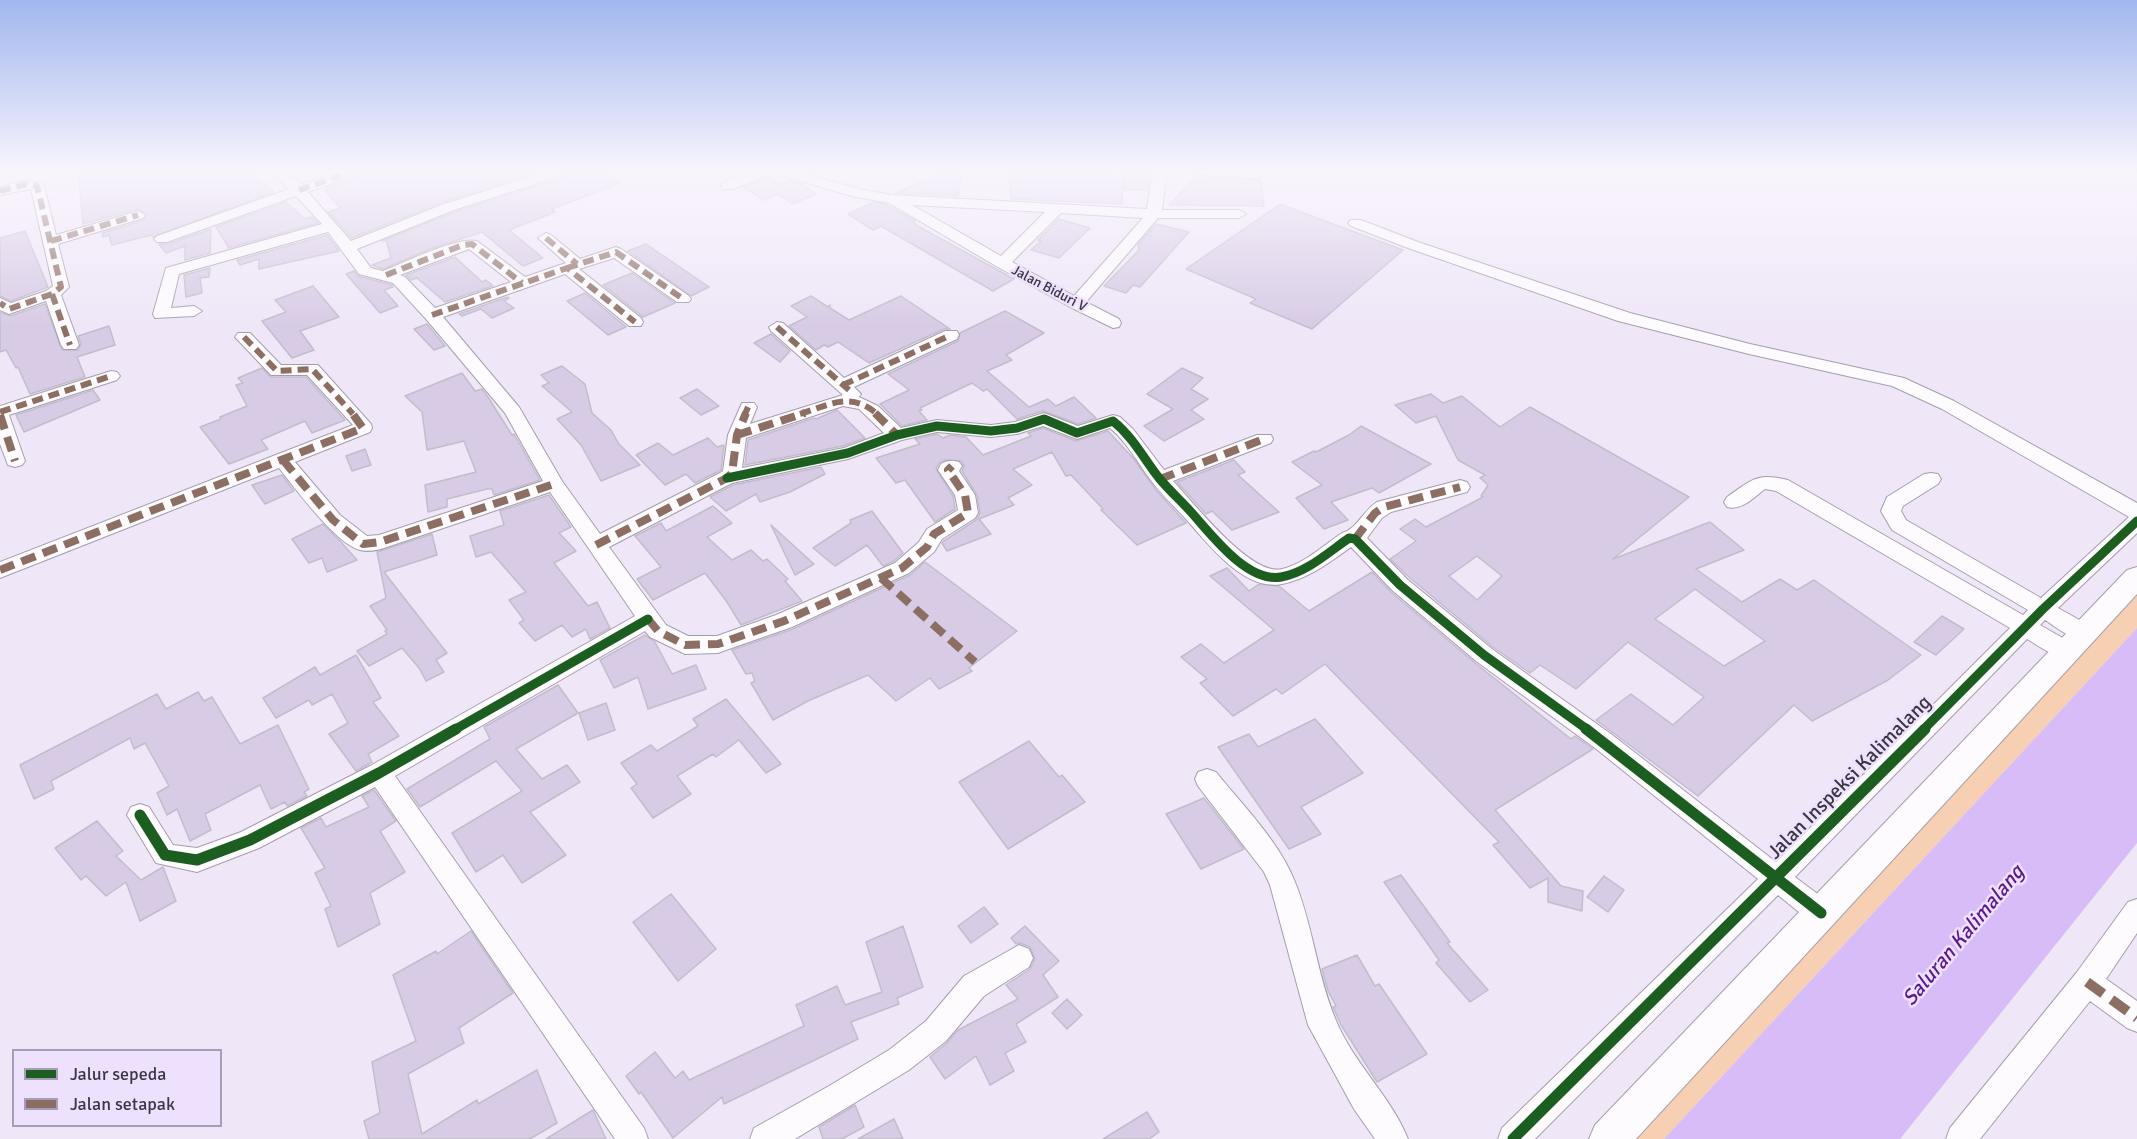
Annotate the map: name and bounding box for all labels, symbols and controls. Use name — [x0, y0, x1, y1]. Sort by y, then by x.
street label: Jalan Biduri V — [1009, 262, 1089, 316]
street label: Jalan Inspeksi Kalimalang — [1763, 691, 1937, 865]
water label: Saluran Kalimalang — [1898, 861, 2030, 1011]
legend — [12, 1049, 222, 1127]
text: Jalur sepeda — [70, 1063, 166, 1085]
text: Jalan setapak — [70, 1093, 175, 1115]

